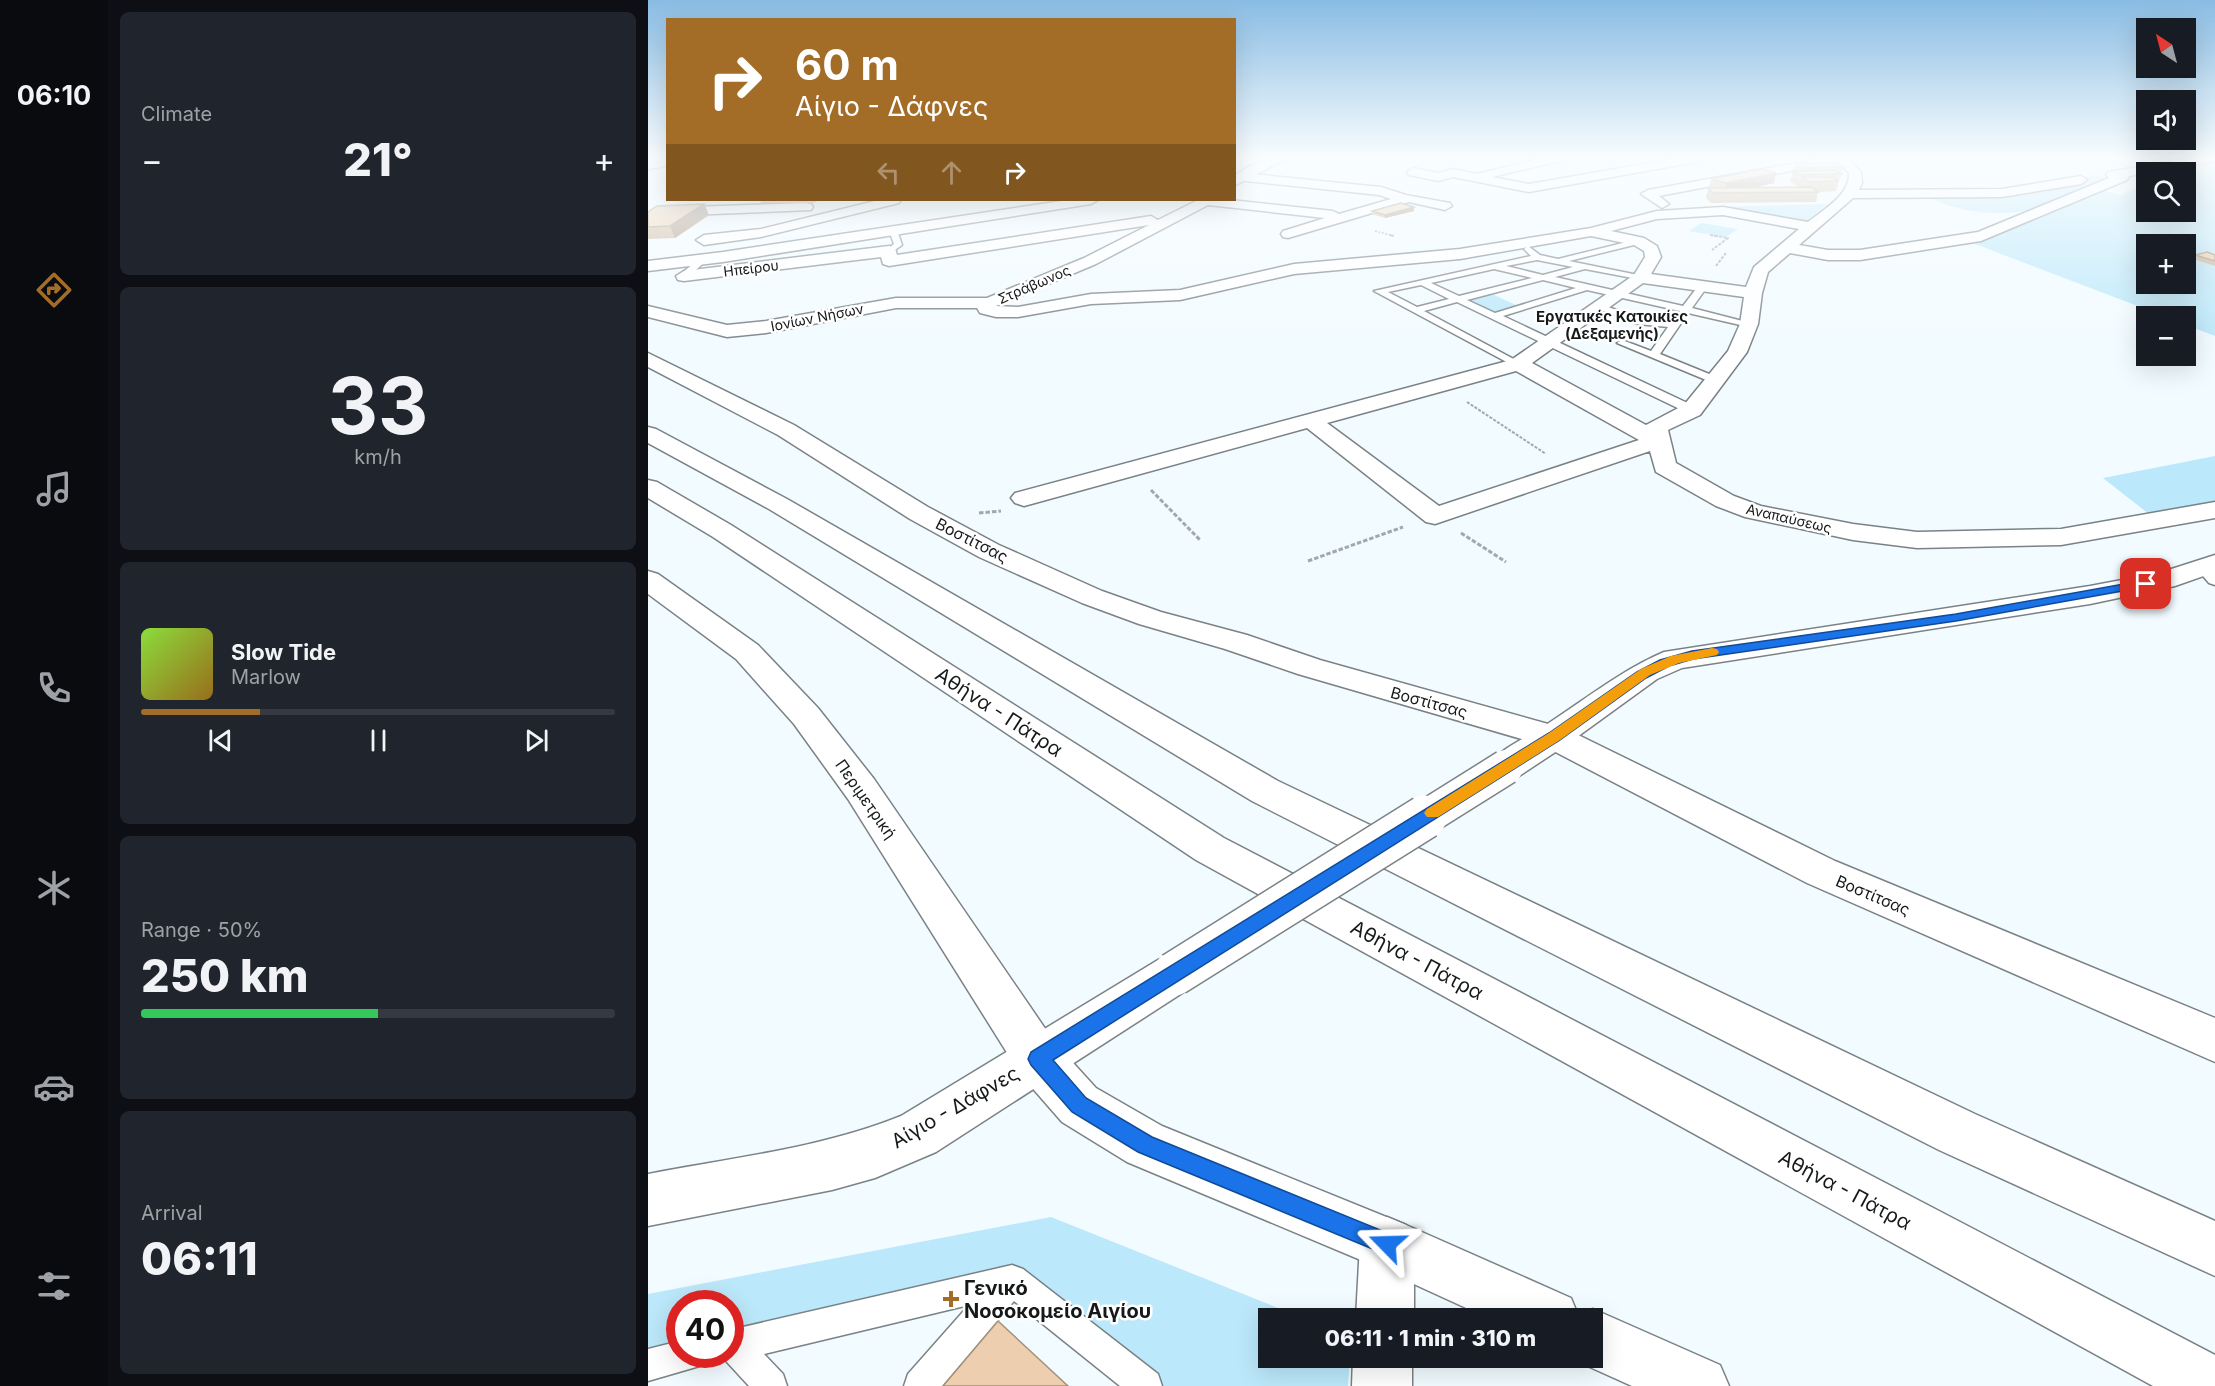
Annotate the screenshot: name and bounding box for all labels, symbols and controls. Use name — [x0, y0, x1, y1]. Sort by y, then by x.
north arrow — [2136, 18, 2196, 78]
map controls — [2136, 18, 2196, 366]
text: 60 m — [795, 39, 899, 90]
icon: right — [696, 42, 774, 120]
text: 06:10 — [17, 79, 91, 112]
text: Αίγιο - Δάφνες — [795, 90, 988, 123]
button: sound — [2136, 90, 2196, 150]
text: Climate — [141, 102, 212, 126]
text: 21° — [343, 132, 413, 187]
text: − — [141, 140, 163, 180]
text: + — [593, 140, 615, 180]
icon: left — [872, 156, 905, 189]
icon: ahead — [935, 156, 968, 189]
icon: right — [998, 156, 1031, 189]
button: search — [2136, 162, 2196, 222]
button: + — [2136, 234, 2196, 294]
street label: Ηπείρου — [722, 256, 780, 280]
street label: Στράβωνος — [995, 261, 1073, 307]
icon: directions — [33, 269, 75, 311]
street label: Ιονίων Νήσων — [769, 300, 865, 334]
button: − — [2136, 306, 2196, 366]
district label: Εργατικές Κατοικίες (Δεξαμενής) — [1536, 307, 1688, 343]
text: 33 — [328, 358, 428, 453]
text: km/h — [354, 445, 402, 469]
icon: music — [33, 468, 75, 510]
street label: Αναπαύσεως — [1745, 500, 1833, 536]
street label: Βοστίτσας — [932, 513, 1012, 567]
pin — [2120, 558, 2171, 609]
icon: arrive — [2129, 567, 2162, 600]
text: Slow Tide — [231, 639, 336, 665]
street label: Αθήνα - Πάτρα — [931, 662, 1067, 762]
text: Marlow — [231, 665, 301, 689]
icon: phone — [33, 667, 75, 709]
street label: Βοστίτσας — [1388, 682, 1470, 722]
icon: previous — [204, 724, 237, 757]
icon: pause — [362, 724, 395, 757]
icon: next — [520, 724, 553, 757]
street label: Περιμετρική — [831, 755, 901, 843]
icon: climate — [33, 867, 75, 909]
street label: Βοστίτσας — [1833, 870, 1913, 920]
street label: Αθήνα - Πάτρα — [1347, 915, 1487, 1005]
text: Range · 50% — [141, 918, 262, 942]
text: 250 km — [141, 948, 308, 1003]
street label: Αίγιο - Δάφνες — [887, 1061, 1023, 1153]
icon: car — [33, 1066, 75, 1108]
street label: Αθήνα - Πάτρα — [1775, 1145, 1915, 1235]
text: Arrival — [141, 1201, 203, 1225]
position arrow — [1355, 1212, 1419, 1276]
text: 06:11 — [141, 1231, 258, 1286]
icon: filters — [33, 1265, 75, 1307]
place label: Γενικό Νοσοκομείο Αιγίου — [964, 1276, 1151, 1323]
speed limit sign: 40 — [666, 1290, 744, 1368]
marker: Γενικό Νοσοκομείο Αιγίου — [942, 1290, 960, 1308]
text: 06:11 · 1 min · 310 m — [1325, 1325, 1536, 1351]

